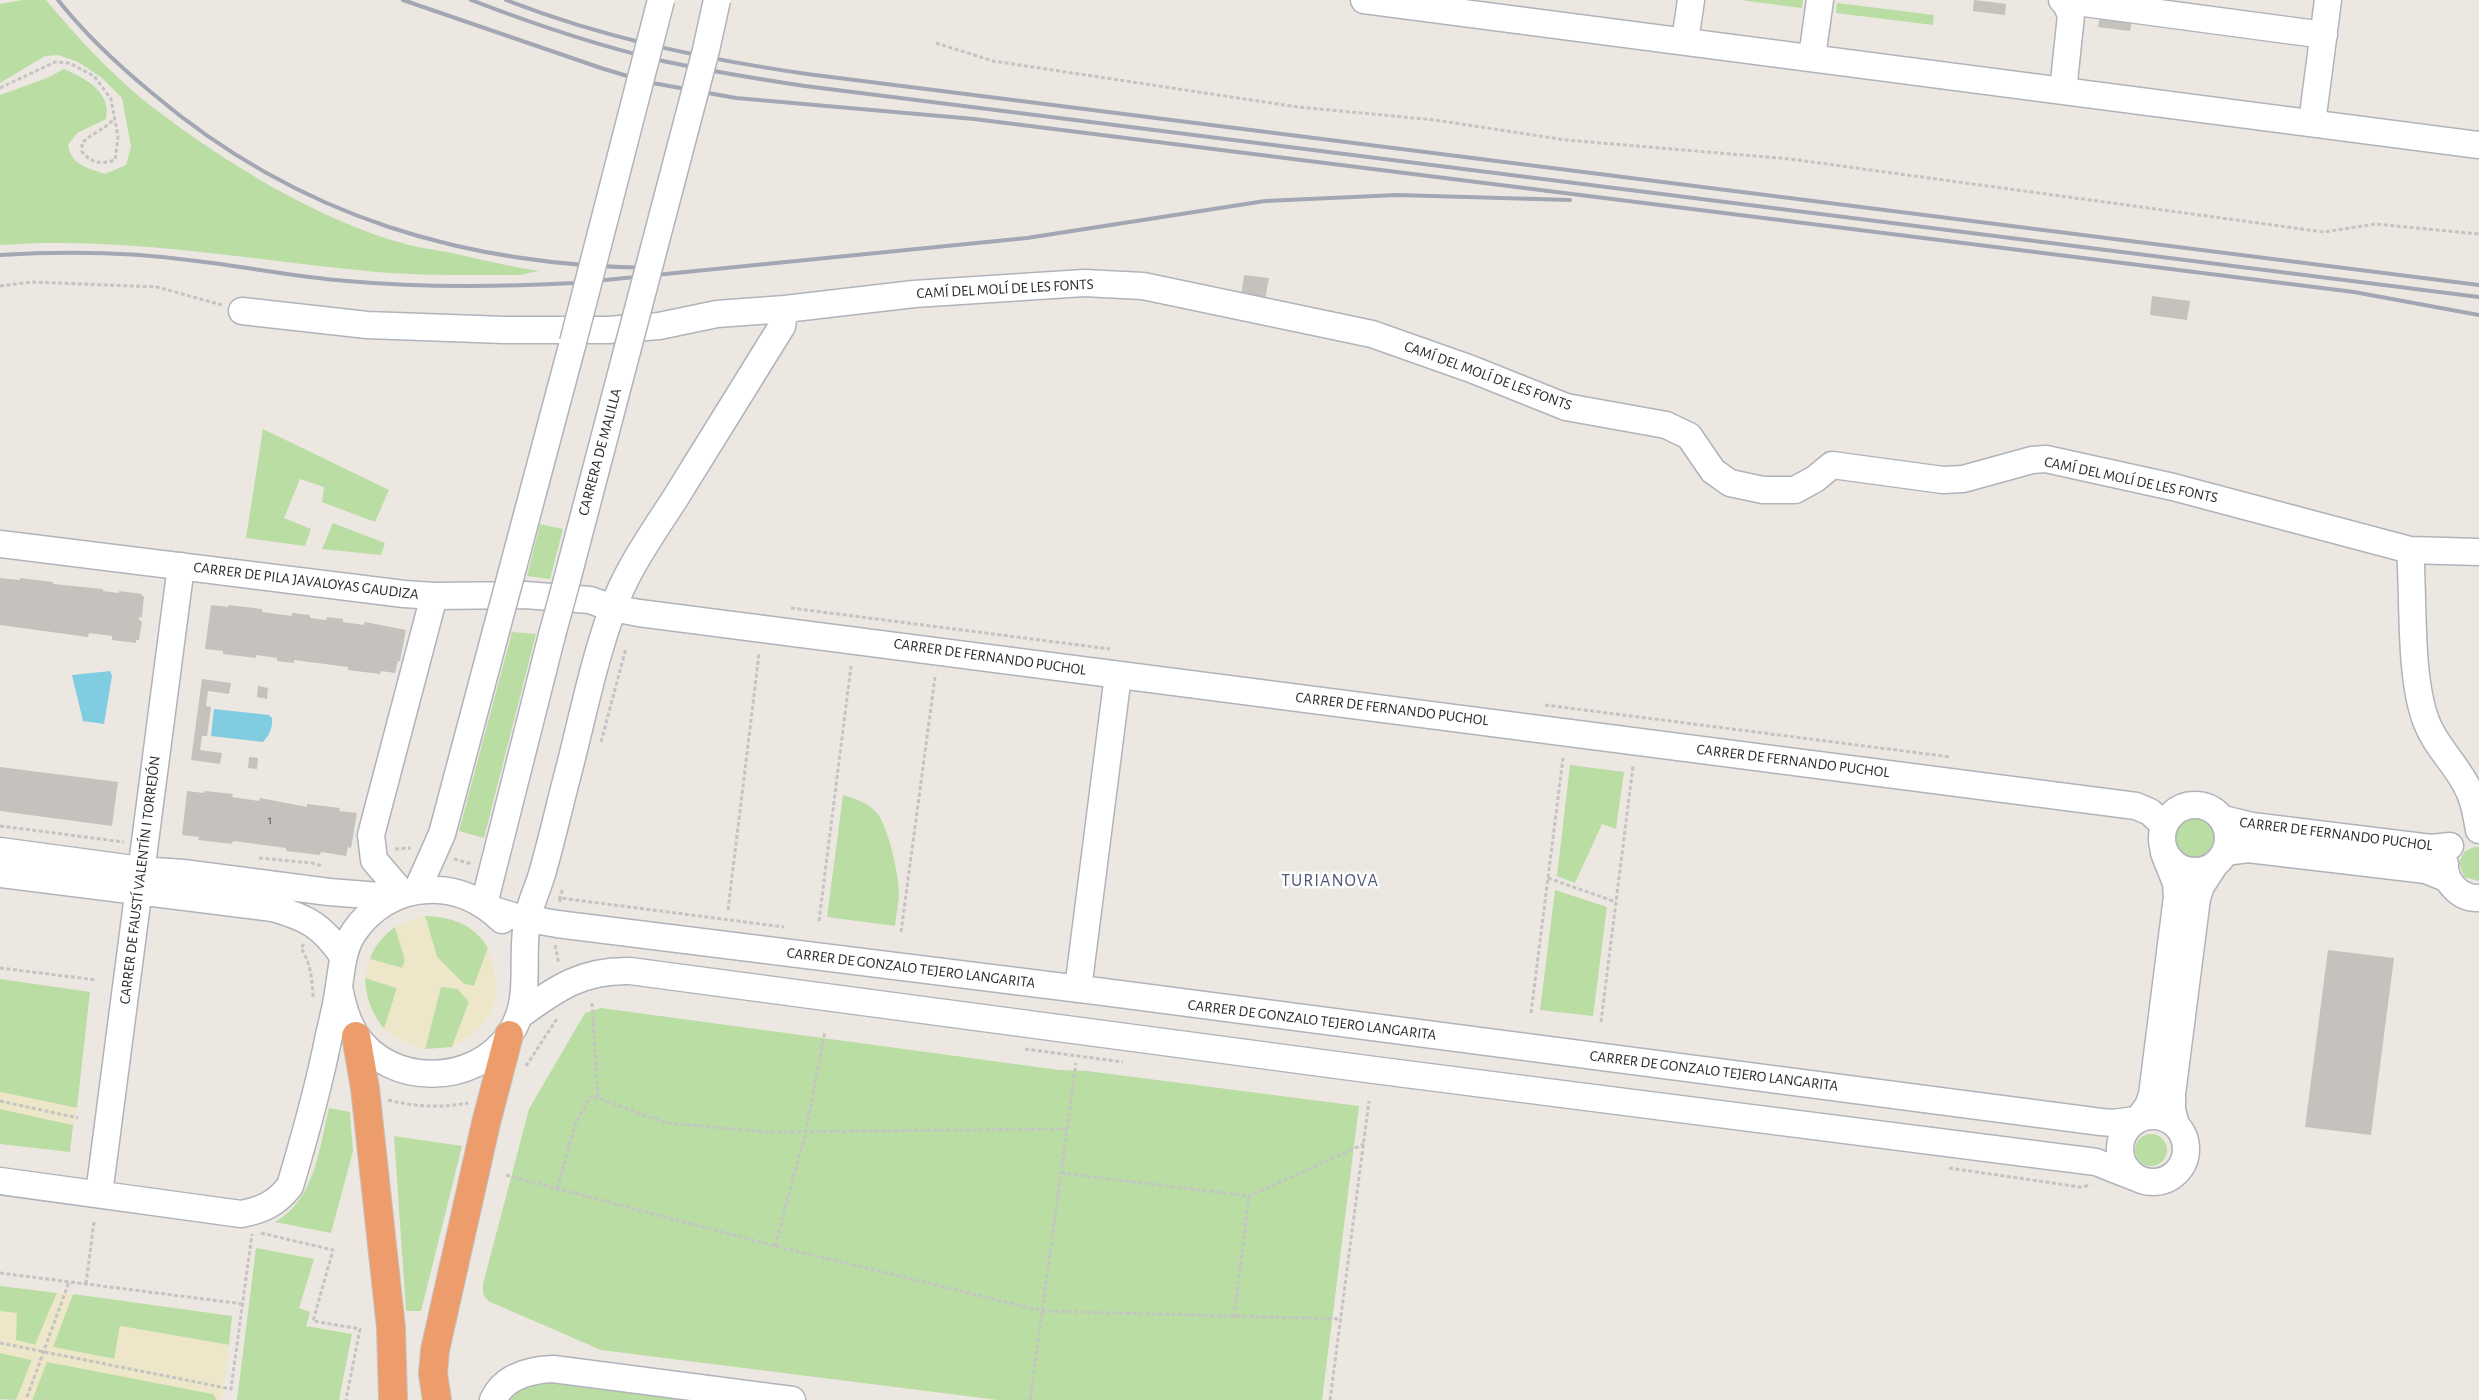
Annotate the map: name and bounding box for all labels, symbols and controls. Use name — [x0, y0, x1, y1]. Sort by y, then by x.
street label: CAMÍ DEL MOLÍ DE LES FONTS — [916, 275, 1094, 303]
street label: CAMÍ DEL MOLÍ DE LES FONTS — [1402, 337, 1574, 415]
street label: CARRERA DE MALILLA — [574, 386, 626, 518]
street label: CAMÍ DEL MOLÍ DE LES FONTS — [2042, 453, 2220, 507]
street label: CARRER DE PILA JAVALOYAS GAUDIZA — [192, 558, 420, 604]
street label: CARRER DE FERNANDO PUCHOL — [893, 635, 1087, 679]
street label: CARRER DE FERNANDO PUCHOL — [1295, 688, 1489, 730]
street label: CARRER DE FERNANDO PUCHOL — [1696, 740, 1890, 782]
street label: CARRER DE FAUSTÍ VALENTÍN I TORREJÓN — [116, 755, 164, 1005]
house number: 1 — [268, 813, 272, 827]
street label: CARRER DE FERNANDO PUCHOL — [2239, 813, 2433, 855]
district label: TURIANOVA — [1280, 870, 1380, 892]
street label: CARRER DE GONZALO TEJERO LANGARITA — [786, 944, 1036, 992]
street label: CARRER DE GONZALO TEJERO LANGARITA — [1187, 996, 1437, 1044]
street label: CARRER DE GONZALO TEJERO LANGARITA — [1589, 1047, 1839, 1095]

